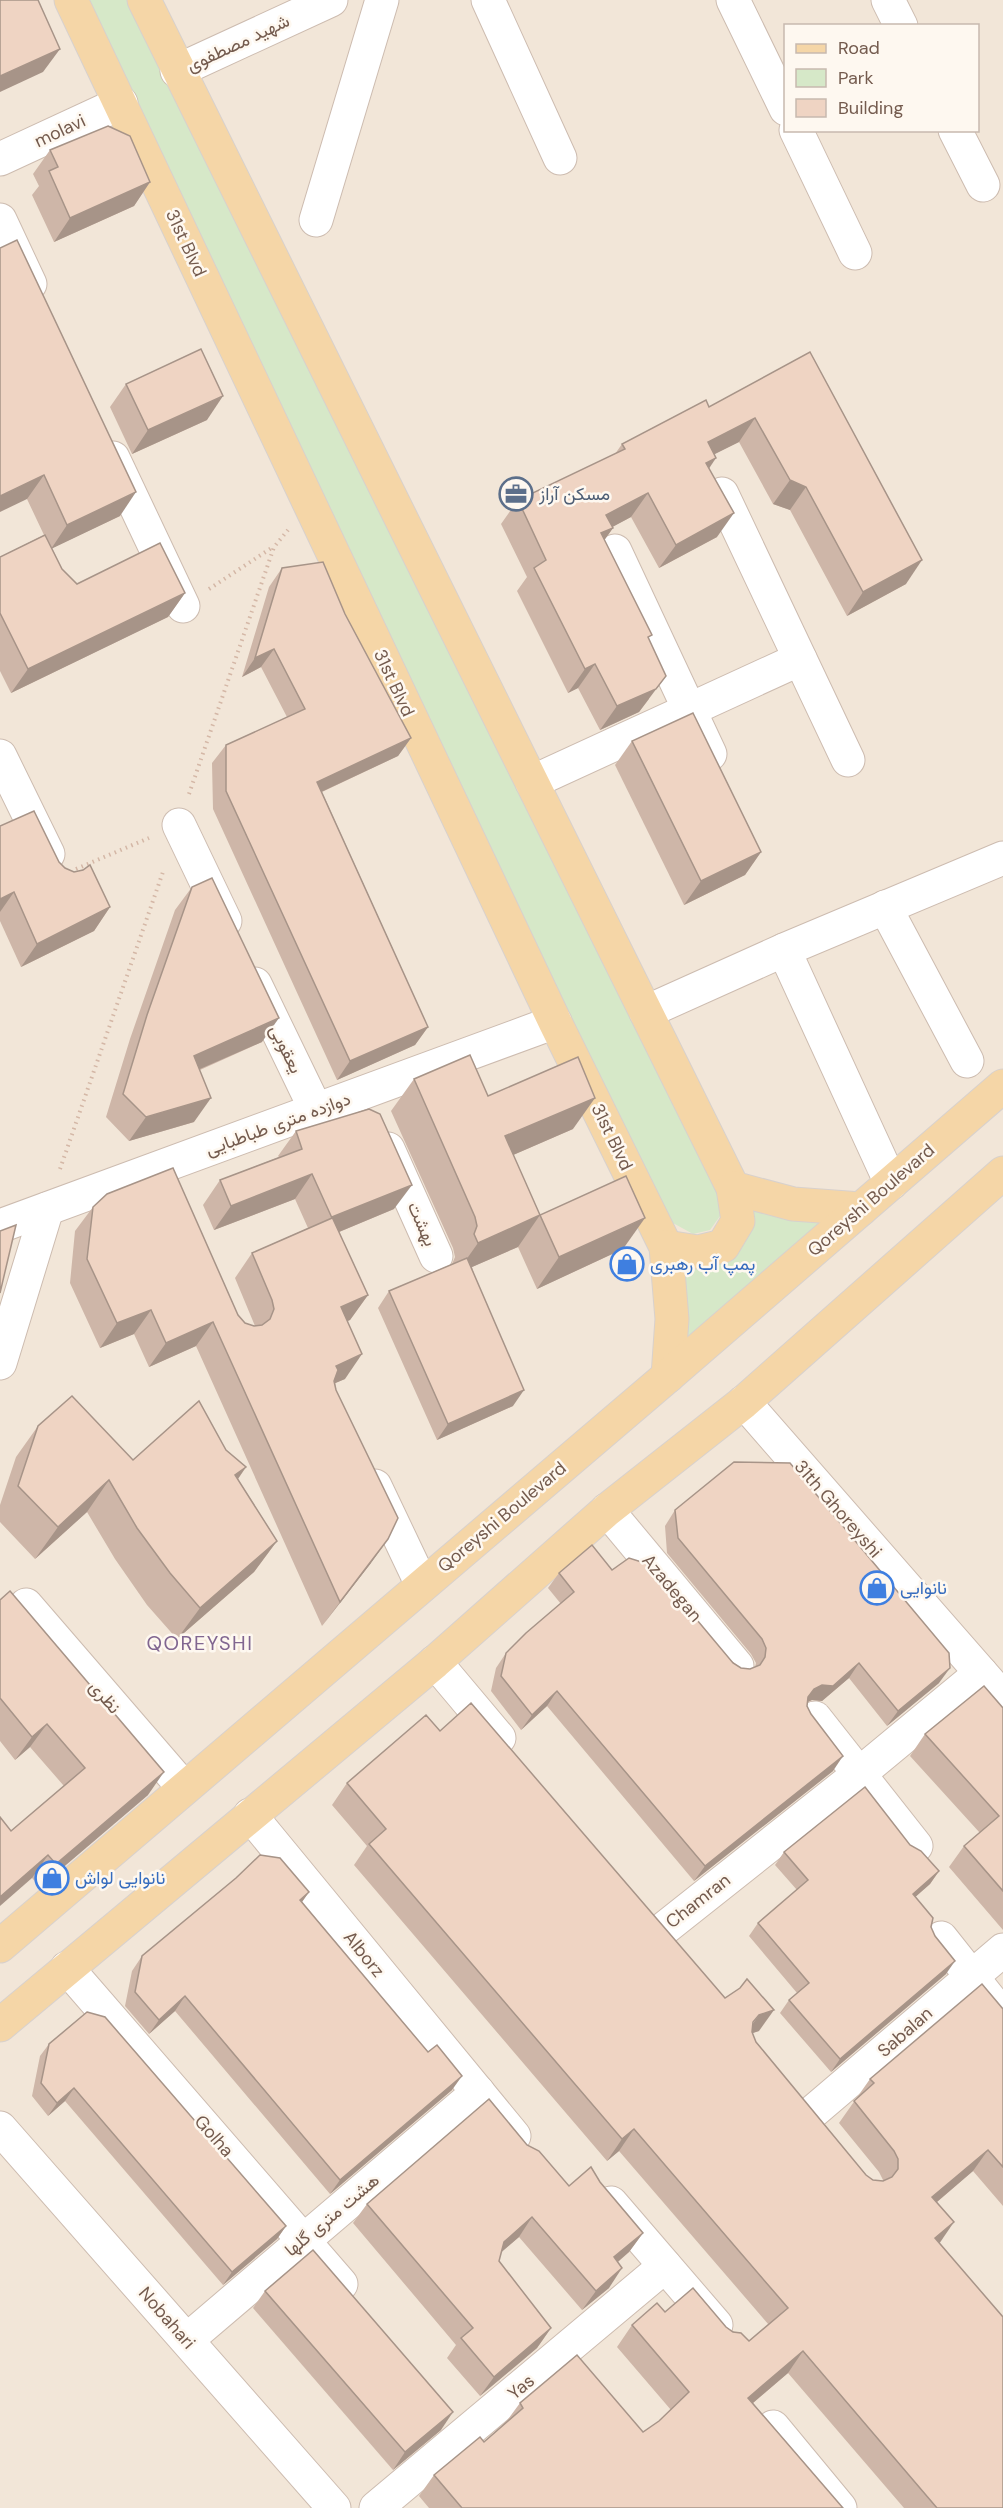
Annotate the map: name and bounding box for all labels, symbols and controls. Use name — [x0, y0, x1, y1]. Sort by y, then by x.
street label: شهید مصطفوی — [183, 9, 293, 77]
legend — [784, 24, 979, 132]
text: Road — [838, 36, 880, 60]
text: Park — [838, 66, 874, 90]
text: Building — [838, 96, 903, 120]
street label: molavi — [30, 109, 90, 153]
street label: 31st Blvd — [160, 205, 212, 281]
office icon: مسکن آراز — [498, 476, 534, 512]
place label: مسکن آراز — [538, 482, 610, 506]
street label: 31st Blvd — [368, 645, 420, 721]
street label: یعقوبی — [264, 1021, 308, 1077]
street label: دوازده متری طباطبایی — [202, 1087, 354, 1161]
street label: 31st Blvd — [586, 1100, 638, 1174]
street label: Qoreyshi Boulevard — [802, 1138, 940, 1262]
street label: بهشت — [402, 1198, 442, 1250]
shop icon: پمپ آب رهبری — [609, 1246, 645, 1282]
place label: پمپ آب رهبری — [650, 1252, 755, 1276]
street label: 31th Ghoreyshi — [789, 1455, 887, 1563]
street label: Qoreyshi Boulevard — [433, 1456, 571, 1578]
street label: Azadegan — [637, 1549, 707, 1627]
shop icon: نانوایی — [859, 1570, 895, 1606]
place label: نانوایی — [900, 1576, 947, 1600]
district label: QOREYSHI — [147, 1630, 253, 1656]
street label: نظری — [84, 1675, 126, 1719]
shop icon: نانوایی لواش — [34, 1860, 70, 1896]
place label: نانوایی لواش — [75, 1866, 165, 1890]
street label: Chamran — [661, 1868, 735, 1934]
street label: Alborz — [338, 1926, 390, 1982]
street label: Sabalan — [872, 2001, 938, 2063]
street label: Golha — [189, 2110, 239, 2162]
street label: هشت متری گلها — [279, 2168, 385, 2262]
street label: Nobahari — [133, 2282, 201, 2354]
street label: Yas — [503, 2369, 539, 2405]

